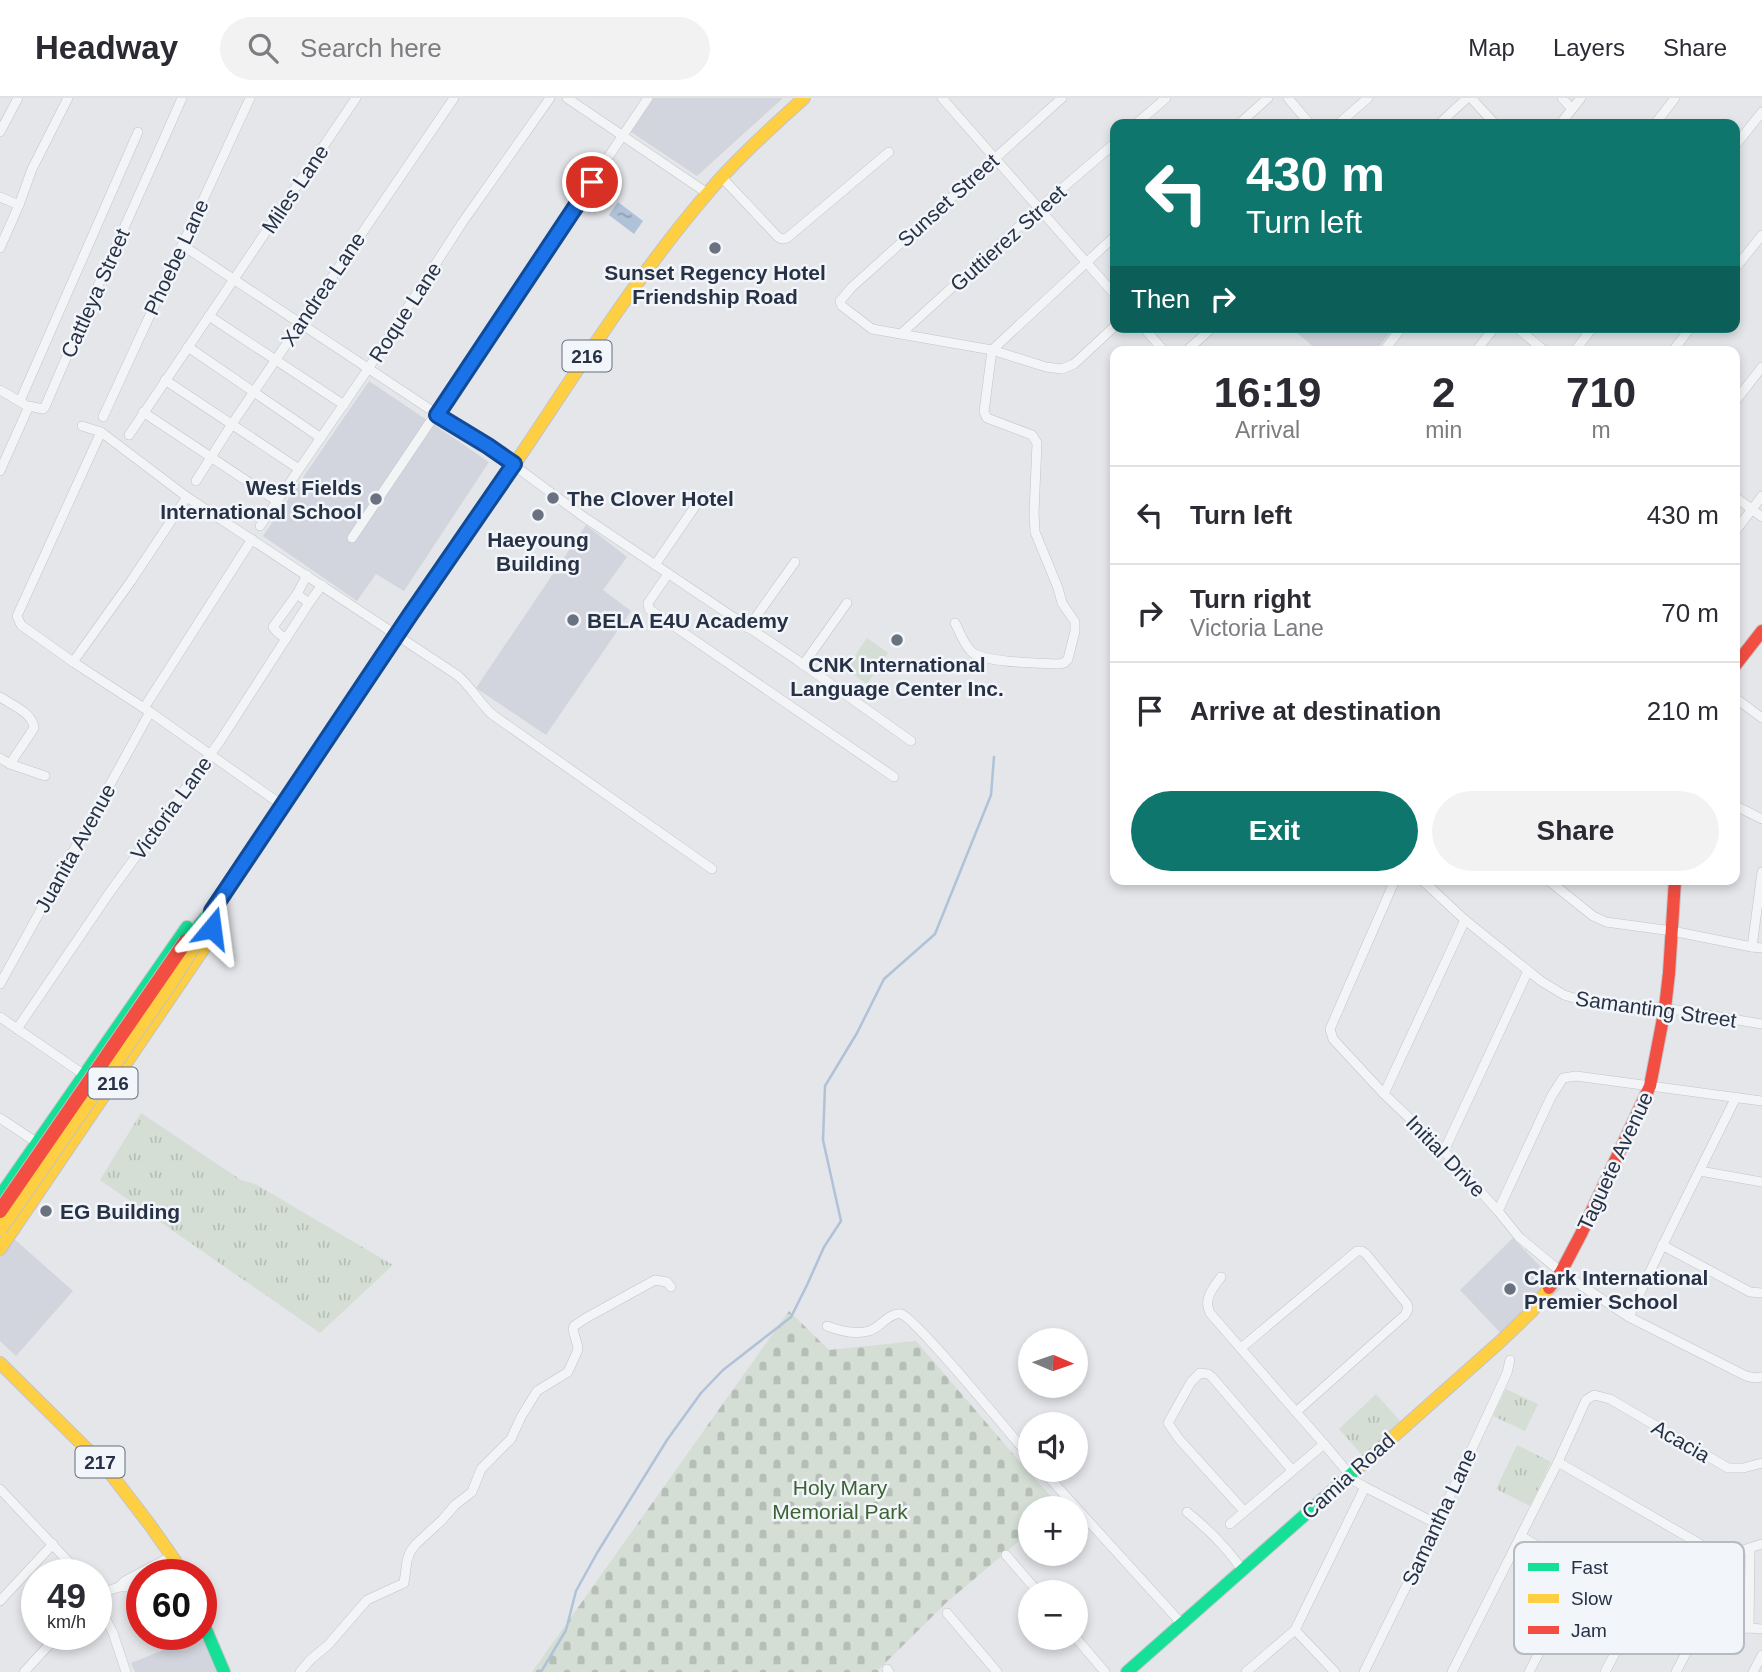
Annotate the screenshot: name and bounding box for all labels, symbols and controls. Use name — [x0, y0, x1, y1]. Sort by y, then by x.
search box — [220, 17, 710, 80]
text: Headway — [35, 29, 178, 66]
icon: search — [244, 29, 282, 67]
text: Search here — [300, 33, 442, 63]
text: Map — [1468, 34, 1515, 61]
text: Layers — [1553, 34, 1625, 61]
text: Share — [1663, 34, 1727, 61]
street label: Miles Lane — [257, 140, 333, 238]
icon: left — [1131, 147, 1222, 238]
text: 430 m — [1246, 147, 1385, 201]
street label: Sunset Street — [893, 149, 1003, 251]
pin — [562, 152, 622, 212]
icon: arrive — [573, 163, 611, 201]
street label: Guttierez Street — [946, 180, 1070, 296]
street label: Phoebe Lane — [139, 196, 213, 318]
text: Turn left — [1246, 204, 1362, 240]
street label: Cattleya Street — [56, 225, 134, 361]
street label: Xandrea Lane — [277, 228, 369, 350]
marker: Sunset Regency Hotel Friendship Road — [707, 240, 723, 256]
street label: Roque Lane — [364, 258, 446, 366]
place label: Sunset Regency Hotel Friendship Road — [604, 261, 826, 308]
icon: right — [1204, 280, 1242, 318]
text: Then — [1131, 284, 1190, 314]
road number: 216 — [562, 340, 612, 372]
text: 16:19 — [1214, 369, 1321, 416]
text: 2 — [1432, 369, 1455, 416]
text: 710 — [1566, 369, 1636, 416]
text: Arrival — [1235, 417, 1300, 443]
text: min — [1425, 417, 1462, 443]
text: m — [1592, 417, 1611, 443]
place label: West Fields International School — [160, 476, 362, 523]
place label: The Clover Hotel — [567, 487, 734, 510]
marker: The Clover Hotel — [545, 490, 561, 506]
marker: West Fields International School — [368, 491, 384, 507]
icon: left — [1131, 496, 1169, 534]
text: Turn left — [1190, 500, 1292, 530]
text: 430 m — [1647, 500, 1719, 530]
marker: Haeyoung Building — [530, 507, 546, 523]
place label: Haeyoung Building — [487, 528, 589, 575]
text: Turn right — [1190, 584, 1311, 614]
icon: right — [1131, 594, 1169, 632]
text: 70 m — [1661, 598, 1719, 628]
place label: BELA E4U Academy — [587, 609, 789, 632]
marker: BELA E4U Academy — [565, 612, 581, 628]
text: Victoria Lane — [1190, 615, 1324, 641]
marker: CNK International Language Center Inc. — [889, 632, 905, 648]
place label: CNK International Language Center Inc. — [790, 653, 1004, 700]
icon: arrive — [1131, 692, 1169, 730]
text: Arrive at destination — [1190, 696, 1441, 726]
text: 210 m — [1647, 696, 1719, 726]
street label: Victoria Lane — [126, 752, 216, 864]
street label: Juanita Avenue — [30, 780, 120, 916]
button: Exit — [1131, 791, 1418, 871]
button: Share — [1432, 791, 1719, 871]
position arrow — [175, 891, 249, 965]
street label: Samanting Street — [1574, 986, 1738, 1032]
road number: 216 — [88, 1068, 138, 1099]
street label: Taguete Avenue — [1573, 1088, 1657, 1234]
street label: Initial Drive — [1402, 1111, 1490, 1201]
place label: EG Building — [60, 1200, 180, 1223]
marker: EG Building — [38, 1203, 54, 1219]
place label: Clark International Premier School — [1524, 1266, 1708, 1313]
marker: Clark International Premier School — [1502, 1281, 1518, 1297]
north arrow — [1018, 1328, 1088, 1398]
map controls — [1018, 1328, 1088, 1650]
button: sound — [1018, 1412, 1088, 1482]
street label: Acacia — [1648, 1415, 1714, 1467]
street label: Camia Road — [1297, 1428, 1399, 1524]
street label: Samantha Lane — [1397, 1445, 1481, 1589]
road number: 217 — [76, 1446, 124, 1478]
park label: Holy Mary Memorial Park — [772, 1476, 908, 1523]
button: + — [1018, 1496, 1088, 1566]
legend — [1514, 1542, 1744, 1654]
text: Fast — [1571, 1557, 1609, 1578]
speed limit sign: 60 — [126, 1559, 217, 1650]
text: 49 — [47, 1576, 86, 1615]
button: − — [1018, 1580, 1088, 1650]
text: Slow — [1571, 1588, 1612, 1609]
text: km/h — [47, 1612, 86, 1632]
text: Jam — [1571, 1620, 1607, 1641]

